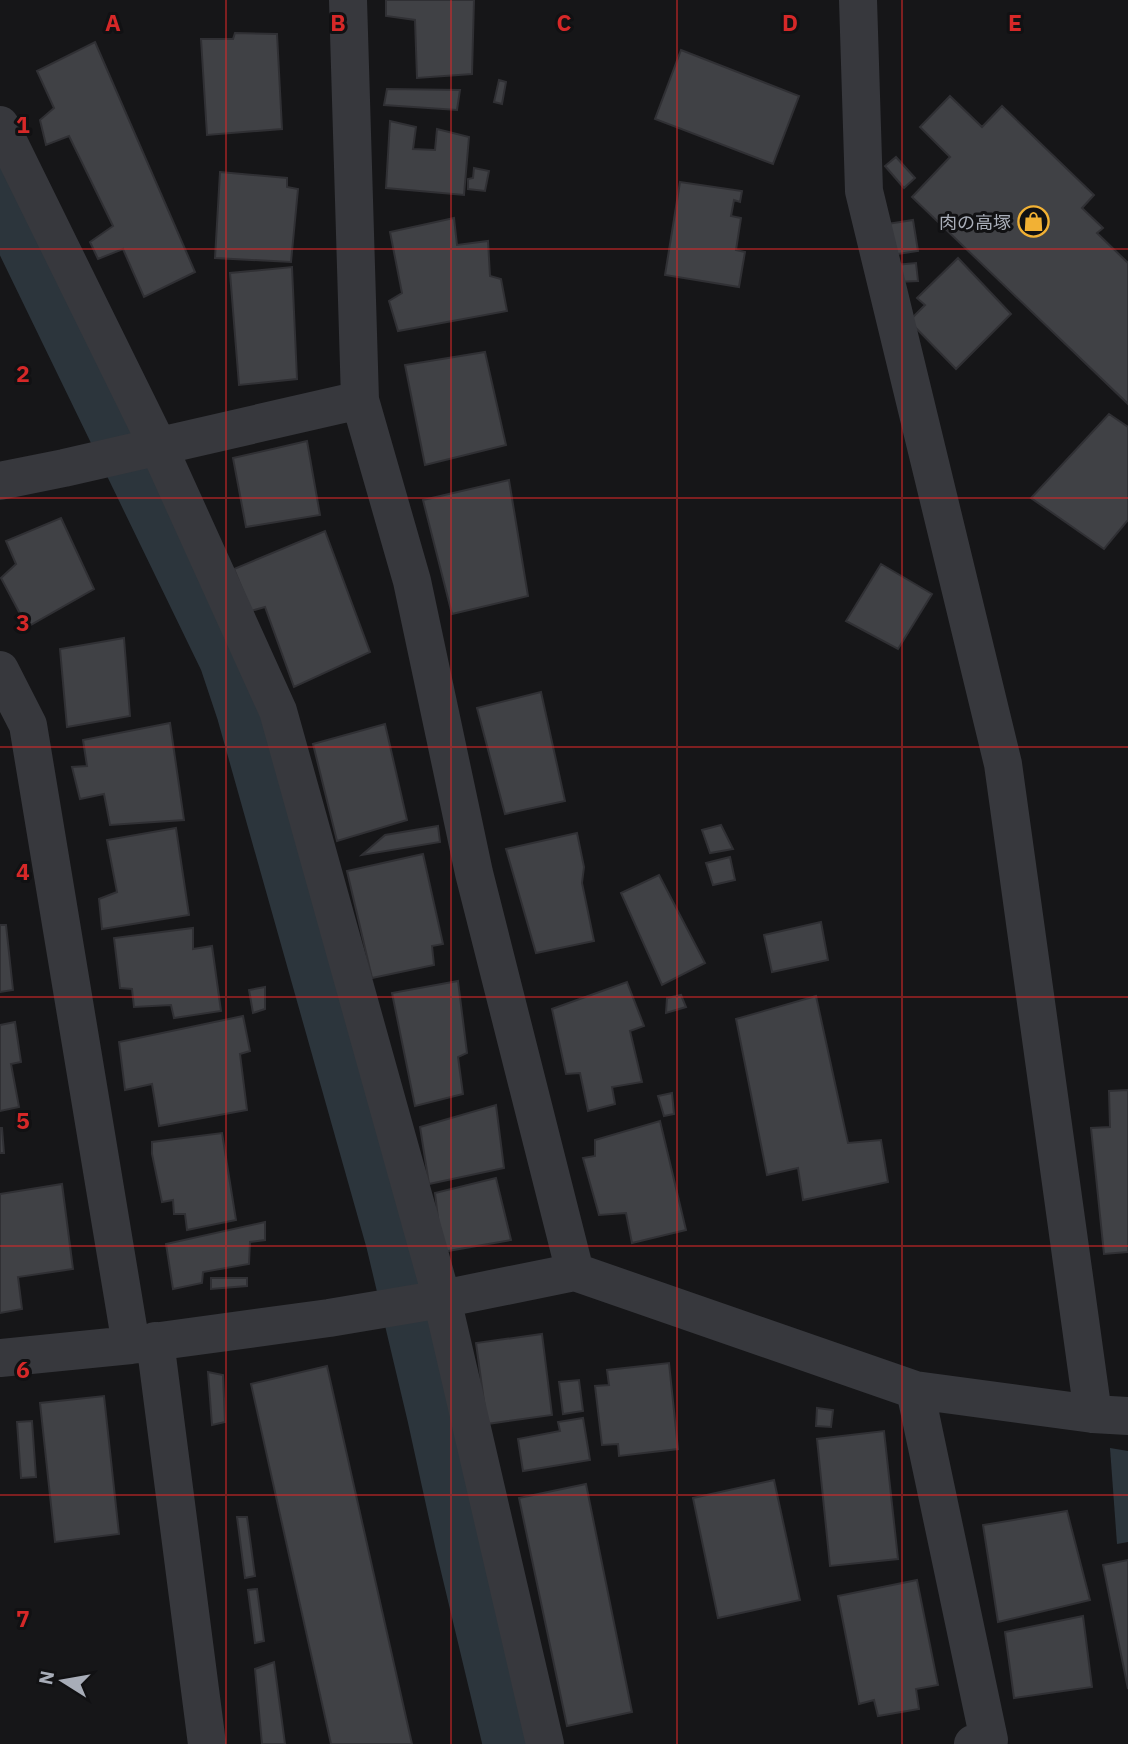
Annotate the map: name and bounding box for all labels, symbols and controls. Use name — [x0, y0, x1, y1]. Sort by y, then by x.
text: A — [105, 7, 121, 37]
text: B — [330, 7, 346, 37]
text: C — [557, 7, 572, 37]
text: D — [782, 7, 798, 37]
text: E — [1008, 7, 1022, 37]
text: 1 — [16, 109, 30, 139]
shop icon: 肉の高塚 — [1017, 205, 1051, 239]
place label: 肉の高塚 — [939, 211, 1011, 234]
text: 2 — [16, 358, 30, 388]
text: 3 — [16, 607, 30, 637]
text: 4 — [16, 856, 30, 886]
text: 5 — [16, 1105, 30, 1135]
text: 6 — [16, 1354, 30, 1384]
text: 7 — [16, 1603, 30, 1633]
north arrow — [28, 1646, 98, 1716]
text: N — [33, 1669, 59, 1687]

